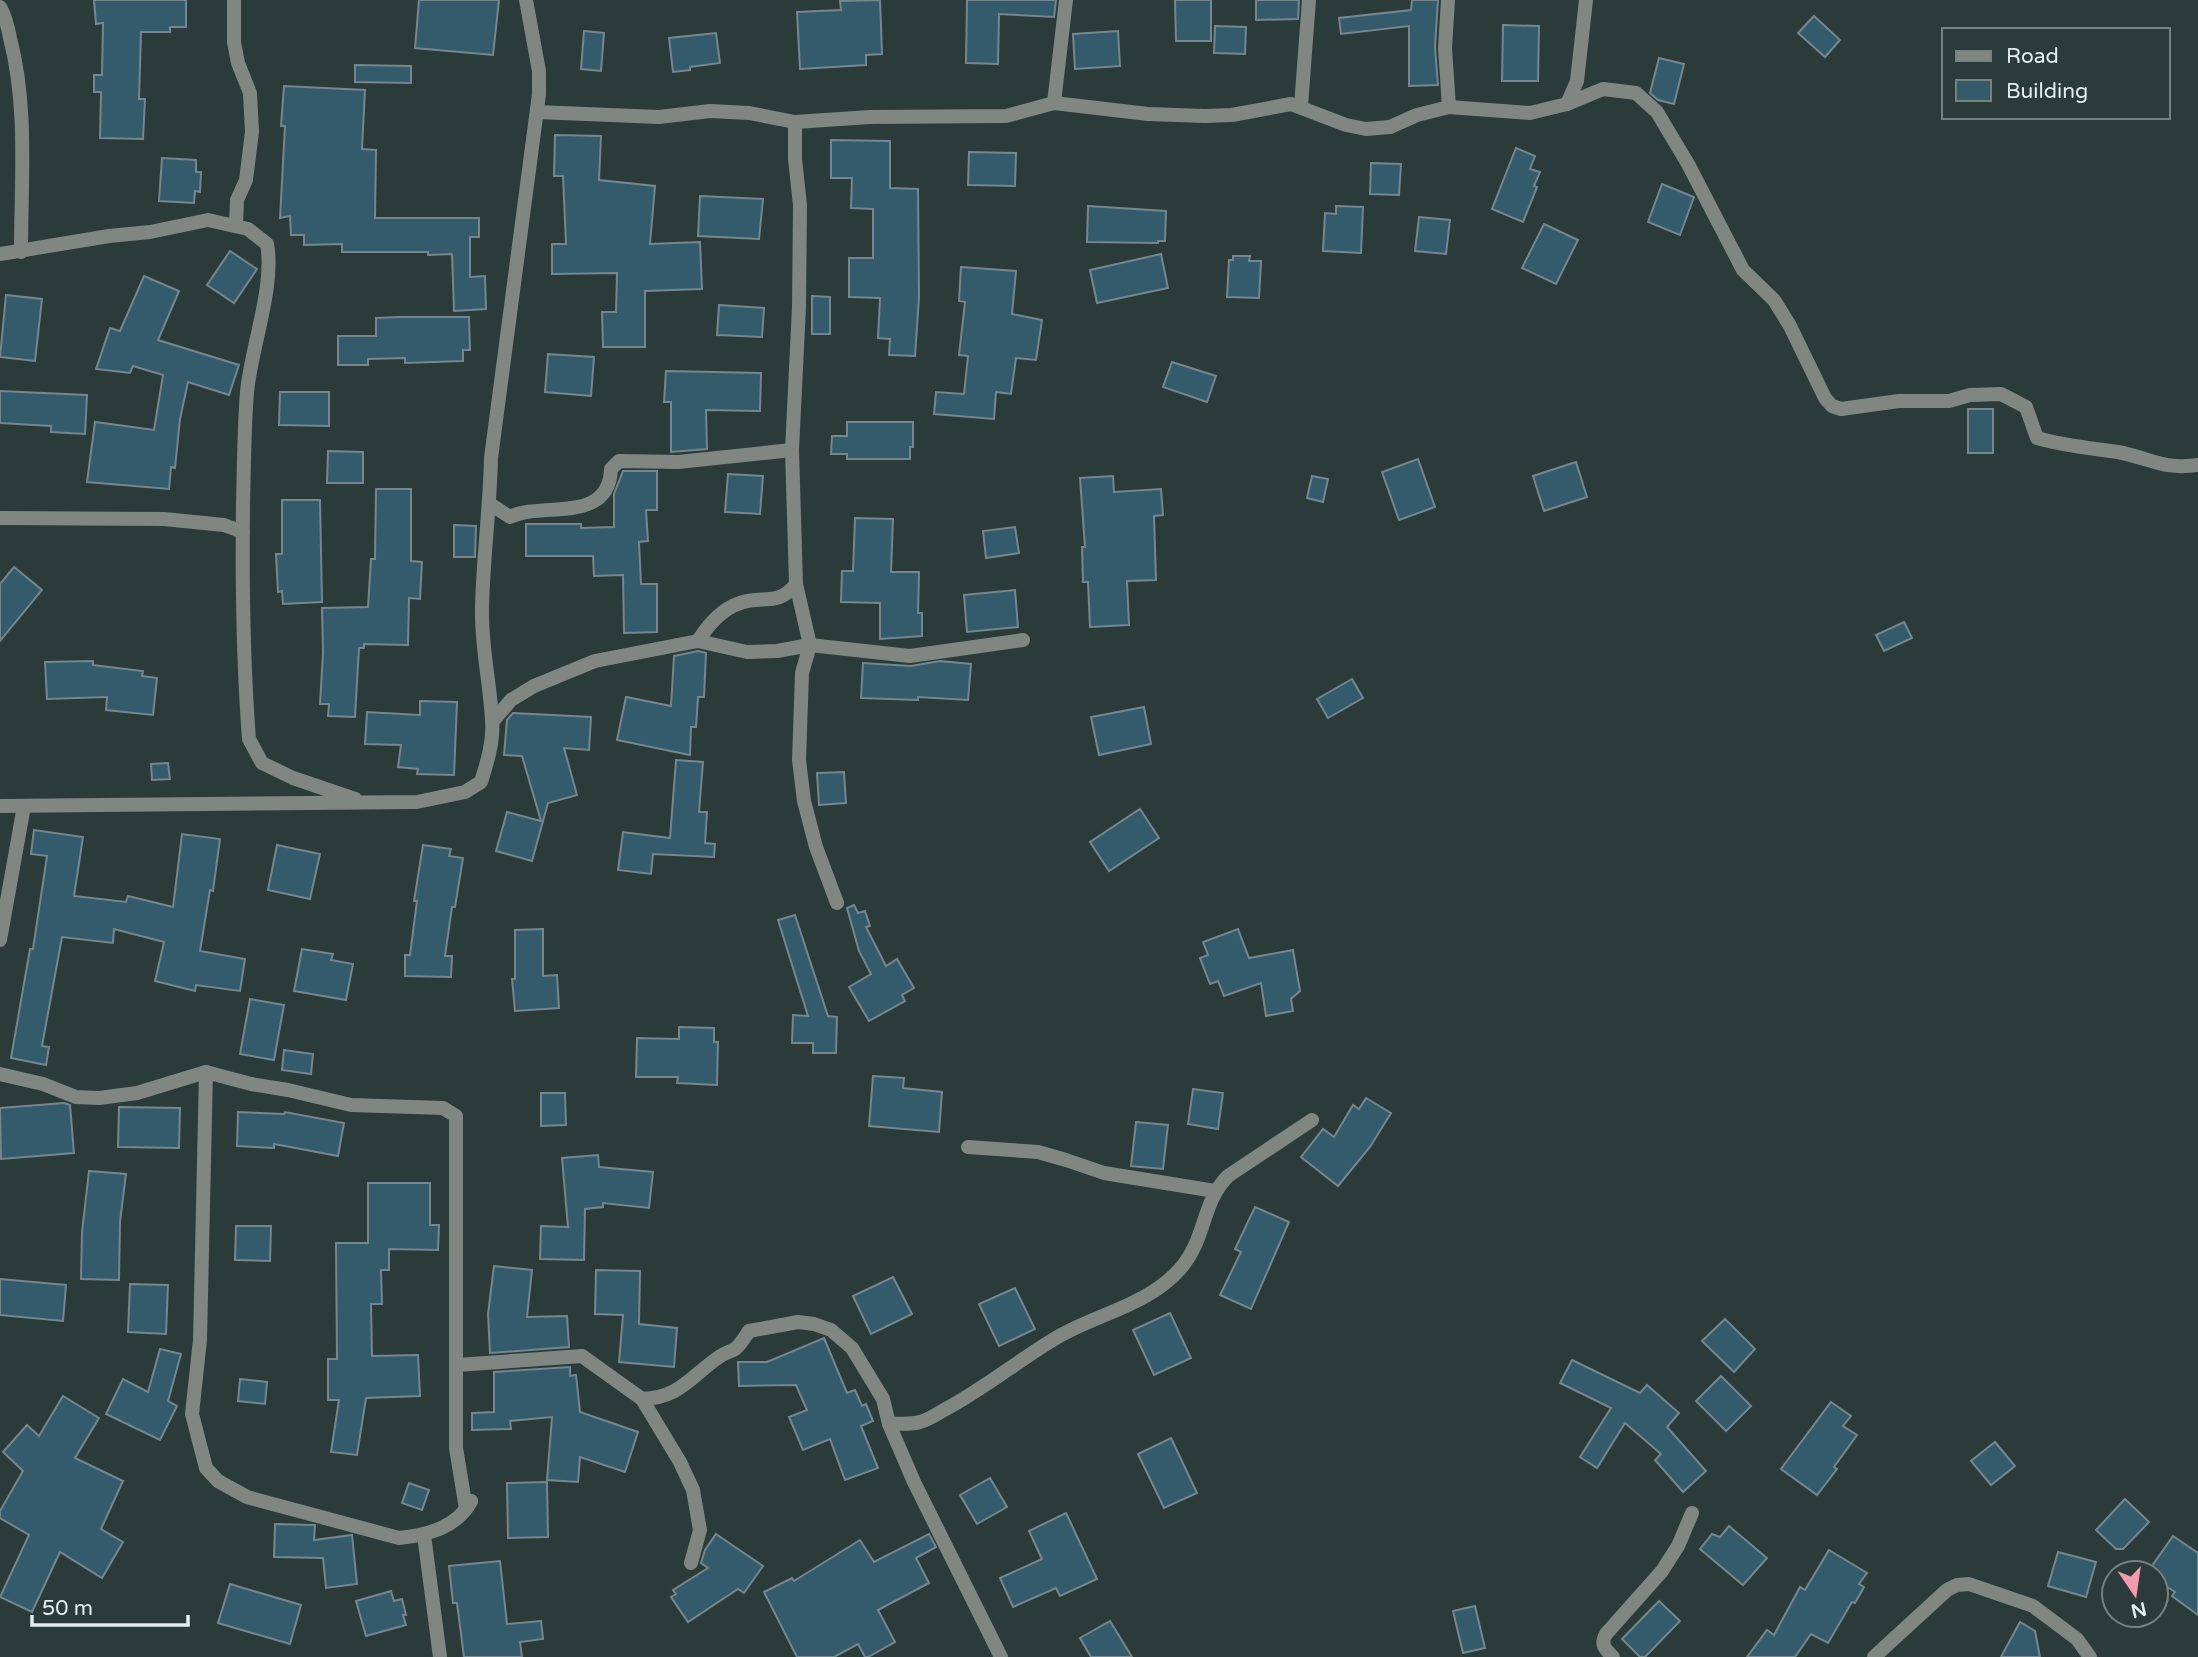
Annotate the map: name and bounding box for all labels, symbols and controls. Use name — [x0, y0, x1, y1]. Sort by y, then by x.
legend — [1942, 28, 2170, 119]
text: Road — [2006, 44, 2059, 69]
text: Building — [2006, 79, 2088, 104]
north arrow — [2100, 1559, 2170, 1629]
scale bar — [32, 1584, 187, 1628]
text: 50 m — [42, 1596, 93, 1621]
text: N — [2129, 1597, 2149, 1622]

